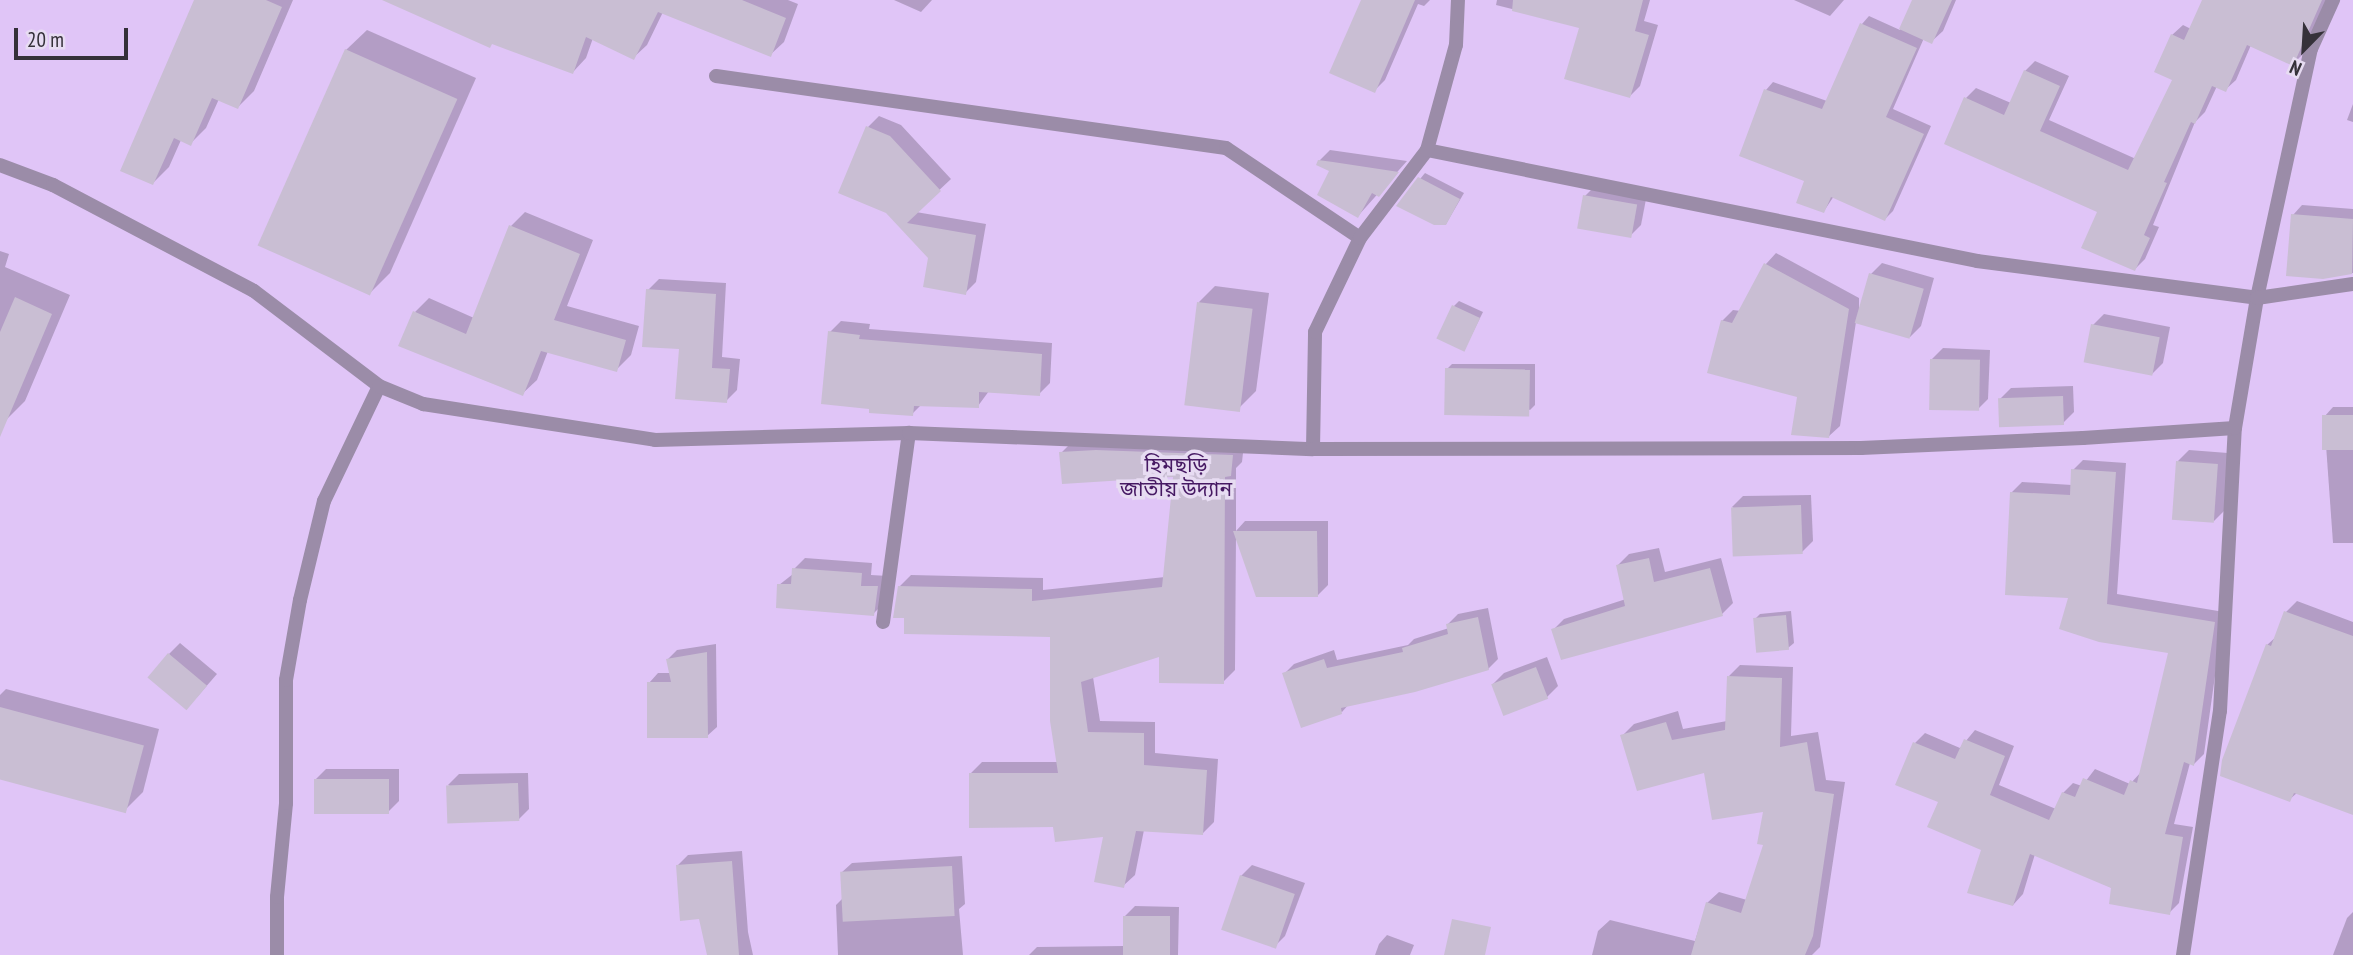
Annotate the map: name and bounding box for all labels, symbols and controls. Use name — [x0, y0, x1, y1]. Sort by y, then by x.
scale bar — [18, 14, 131, 58]
north arrow — [2269, 14, 2339, 84]
text: 20 m — [27, 26, 64, 53]
text: N — [2286, 55, 2305, 81]
park label: হিমছড়ি জাতীয় উদ্যান — [1120, 452, 1232, 502]

